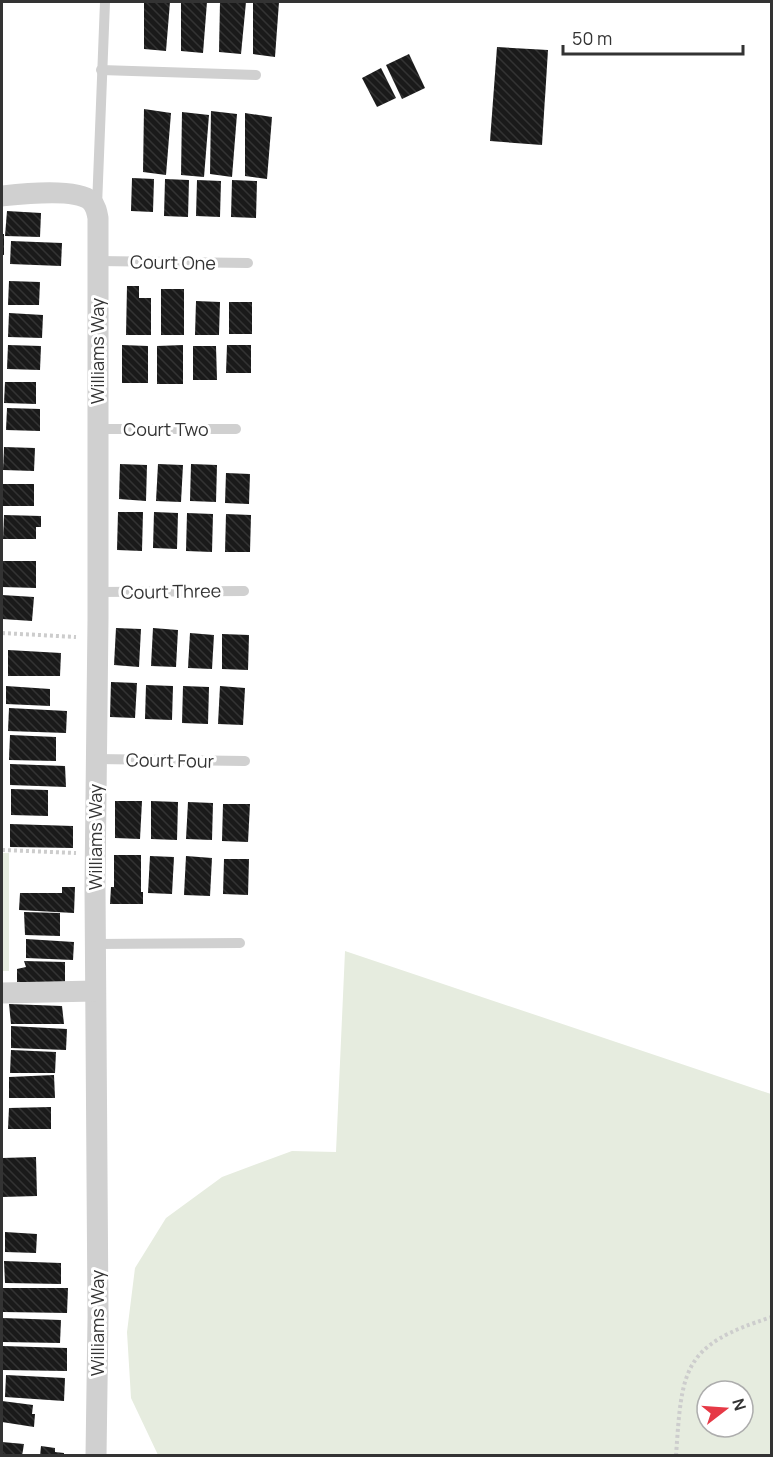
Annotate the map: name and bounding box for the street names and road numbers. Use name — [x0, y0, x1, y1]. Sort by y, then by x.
street label: Court One — [130, 249, 216, 275]
street label: Williams Way — [85, 297, 109, 404]
street label: Court Two — [123, 417, 209, 441]
street label: Court Three — [121, 578, 221, 604]
street label: Court Four — [126, 747, 215, 773]
street label: Williams Way — [83, 783, 107, 890]
street label: Williams Way — [85, 1269, 109, 1376]

